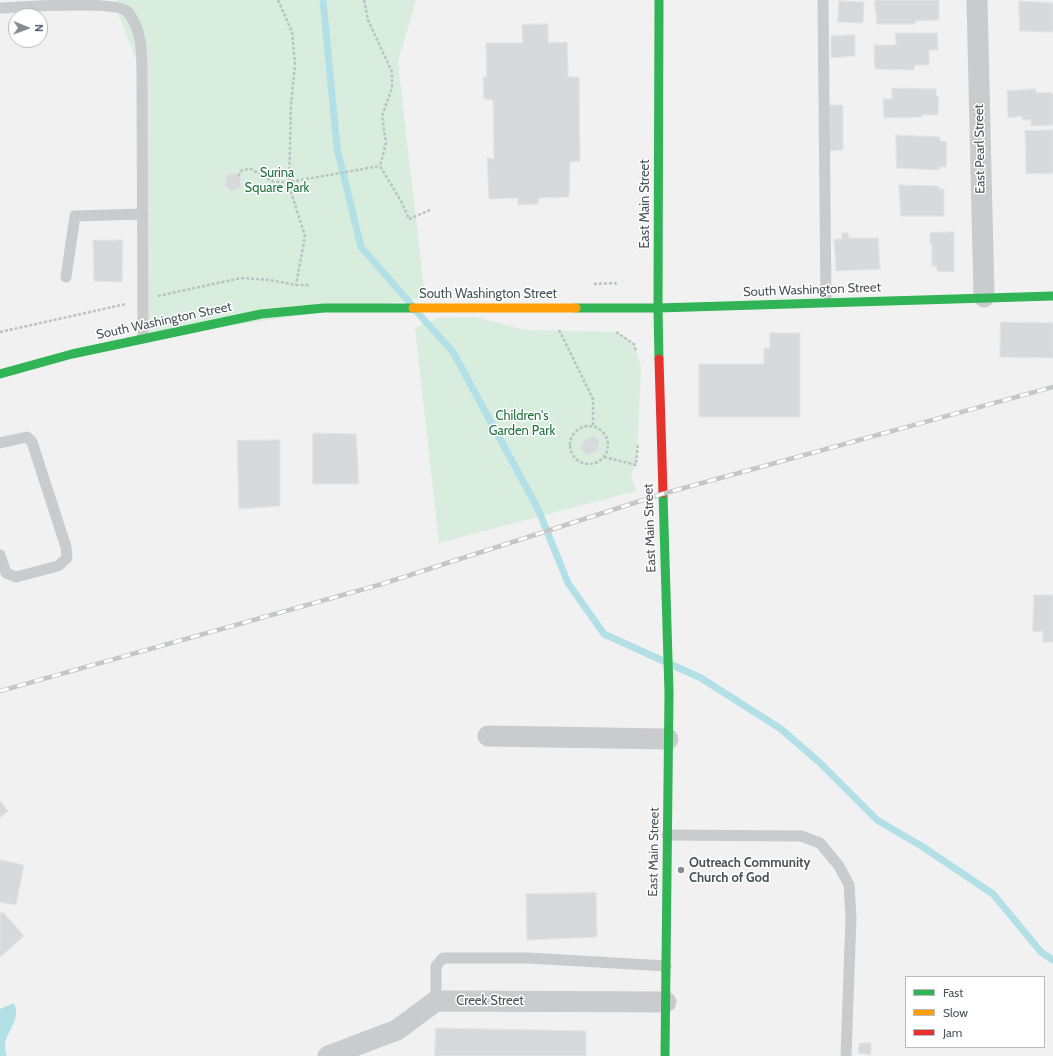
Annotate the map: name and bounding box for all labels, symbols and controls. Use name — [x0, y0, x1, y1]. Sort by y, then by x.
north arrow — [8, 8, 48, 48]
text: N — [32, 24, 46, 32]
street label: East Pearl Street — [971, 104, 989, 194]
street label: East Main Street — [637, 159, 653, 249]
park label: Surina Square Park — [245, 165, 309, 196]
street label: South Washington Street — [743, 280, 881, 300]
street label: South Washington Street — [419, 286, 557, 302]
street label: South Washington Street — [95, 299, 233, 343]
park label: Children's Garden Park — [489, 408, 555, 439]
street label: East Main Street — [641, 483, 659, 573]
street label: East Main Street — [645, 807, 663, 897]
place label: Outreach Community Church of God — [689, 855, 810, 886]
marker: Outreach Community Church of God — [676, 865, 686, 875]
legend — [905, 976, 1045, 1048]
text: Fast — [943, 985, 963, 1000]
street label: Creek Street — [456, 993, 524, 1009]
text: Slow — [943, 1005, 968, 1020]
text: Jam — [943, 1025, 962, 1040]

